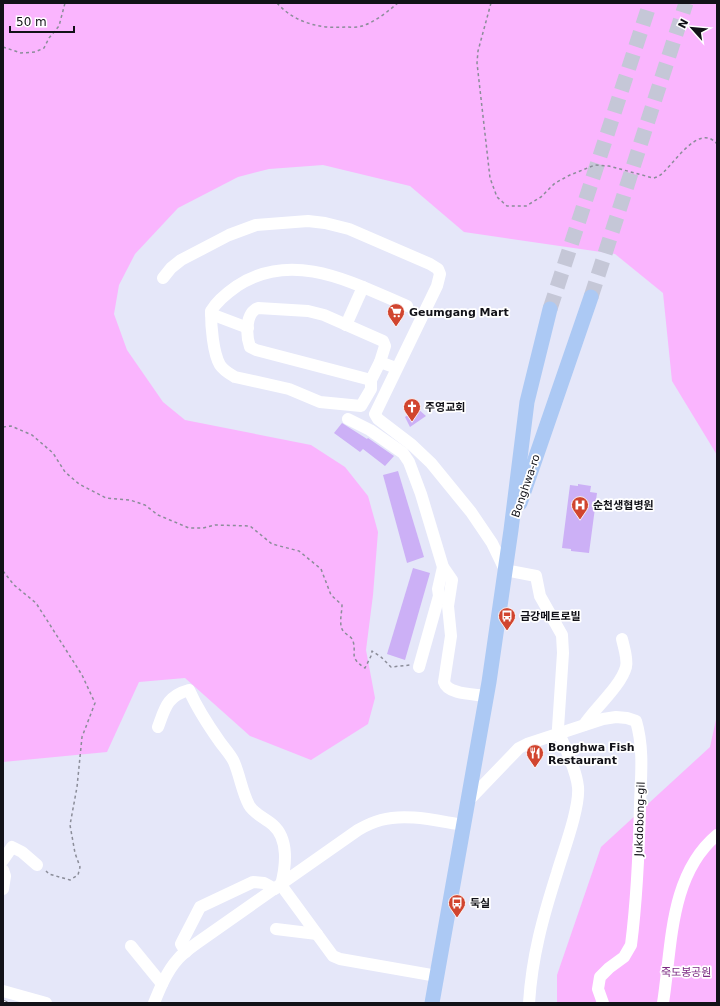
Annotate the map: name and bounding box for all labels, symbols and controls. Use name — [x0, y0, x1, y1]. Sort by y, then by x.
scale bar — [10, 8, 74, 34]
north arrow — [672, 8, 712, 48]
text: 50 m — [16, 15, 47, 29]
text: N — [676, 17, 691, 31]
supermarket icon: Geumgang Mart — [386, 302, 406, 327]
place label: Geumgang Mart — [409, 306, 509, 319]
church icon: 주영교회 — [402, 397, 422, 422]
place label: 주영교회 — [425, 401, 465, 414]
street label: Bonghwa-ro — [509, 452, 543, 519]
hospital icon: 순천생협병원 — [570, 495, 590, 520]
place label: 순천생협병원 — [593, 499, 654, 512]
bus stop icon: 금강메트로빌 — [497, 606, 517, 631]
place label: 금강메트로빌 — [520, 610, 581, 623]
place label: Bonghwa Fish Restaurant — [548, 741, 635, 767]
restaurant icon: Bonghwa Fish Restaurant — [525, 743, 545, 768]
street label: Jukdobong-gil — [632, 781, 648, 858]
bus stop icon: 둑실 — [447, 893, 467, 918]
place label: 둑실 — [470, 897, 490, 910]
park label: 죽도봉공원 — [661, 966, 711, 979]

